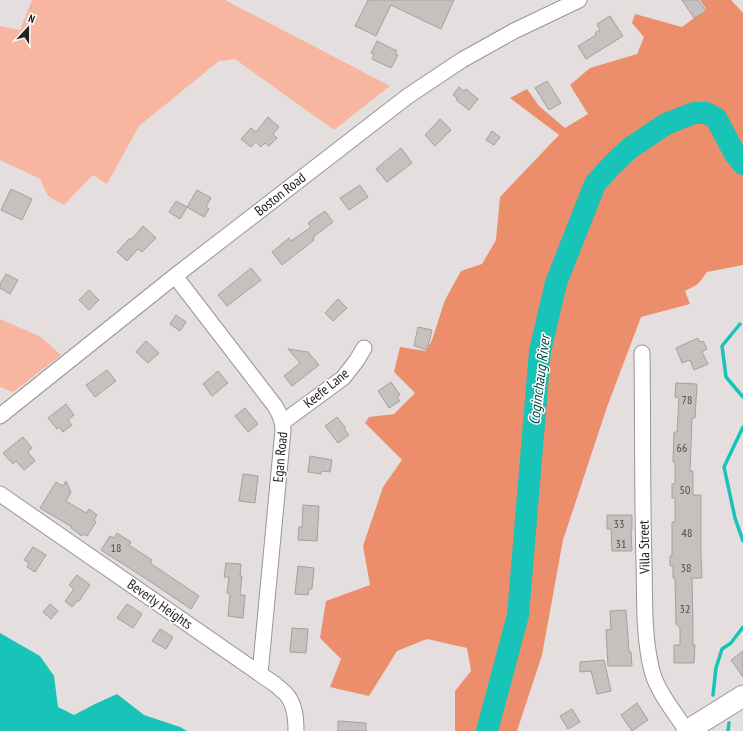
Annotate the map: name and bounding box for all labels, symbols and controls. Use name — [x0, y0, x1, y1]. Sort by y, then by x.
north arrow — [8, 8, 48, 48]
text: N — [26, 11, 37, 26]
street label: Boston Road — [251, 168, 309, 220]
water label: Coginchaug River — [524, 332, 554, 426]
street label: Keefe Lane — [300, 364, 352, 412]
house number: 78 — [682, 392, 692, 407]
street label: Egan Road — [269, 431, 291, 483]
house number: 66 — [677, 440, 687, 455]
house number: 50 — [680, 482, 690, 497]
house number: 33 — [614, 516, 624, 531]
street label: Villa Street — [635, 520, 653, 575]
house number: 48 — [682, 525, 692, 540]
house number: 31 — [616, 536, 626, 551]
house number: 18 — [111, 540, 121, 555]
house number: 38 — [681, 560, 691, 575]
street label: Beverly Heights — [124, 575, 196, 633]
house number: 32 — [680, 601, 690, 616]

